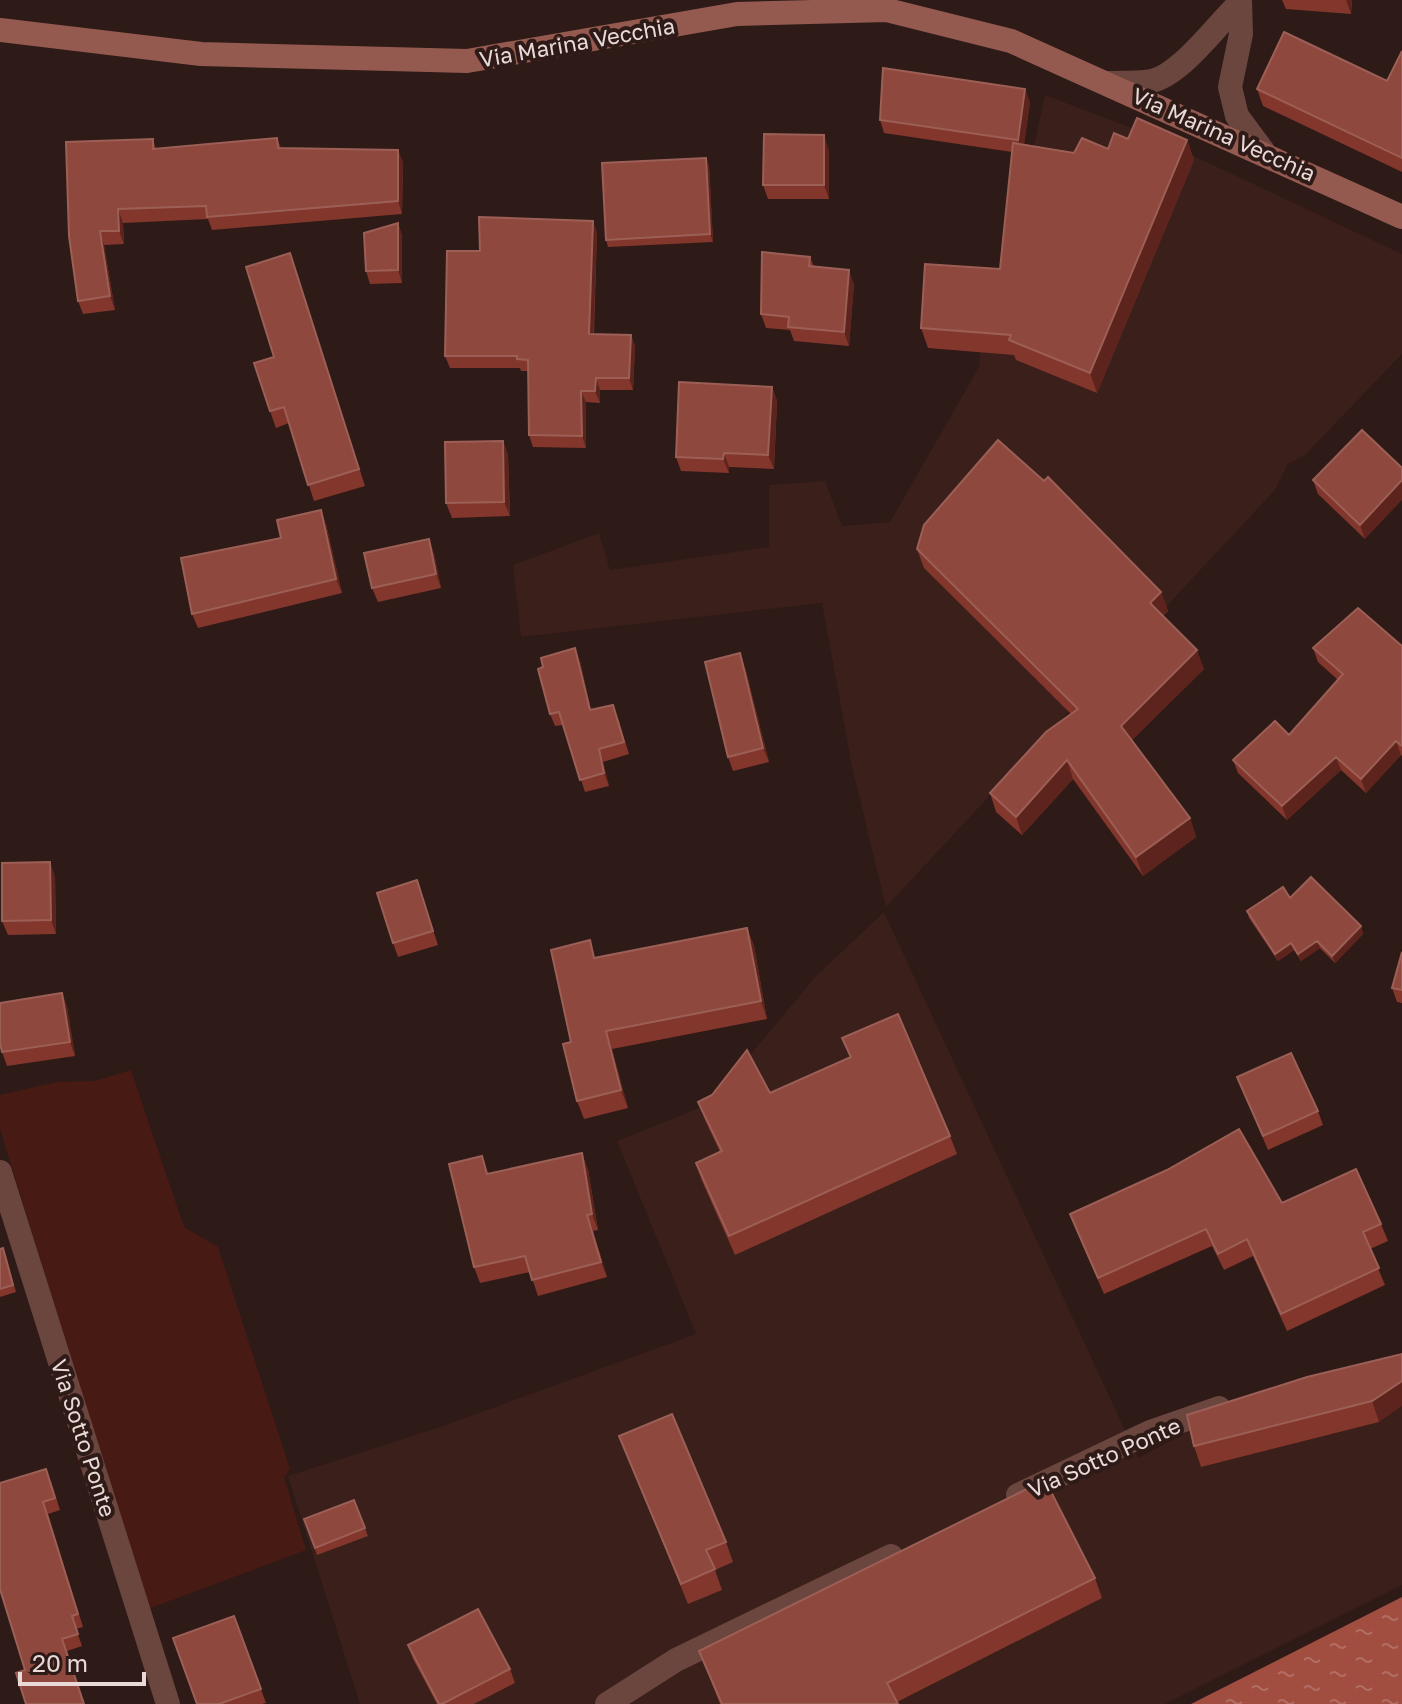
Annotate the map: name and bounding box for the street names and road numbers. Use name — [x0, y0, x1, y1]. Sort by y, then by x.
street label: Via Marina Vecchia — [477, 12, 677, 72]
street label: Via Marina Vecchia — [1128, 81, 1320, 187]
street label: Via Sotto Ponte — [46, 1356, 122, 1520]
street label: Via Sotto Ponte — [1024, 1411, 1184, 1503]

